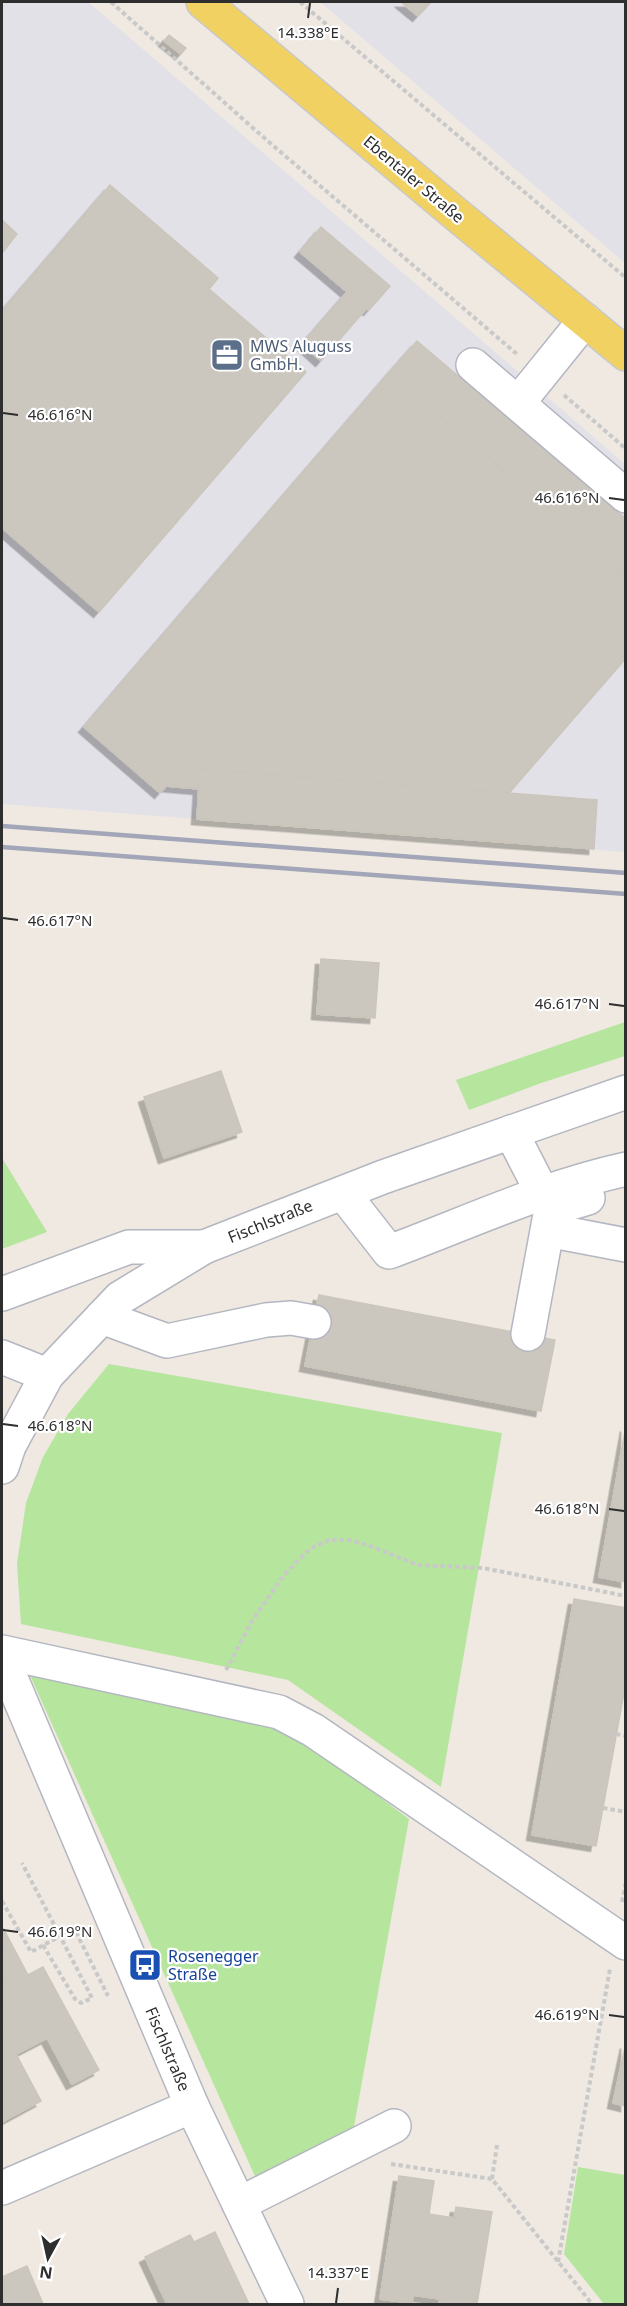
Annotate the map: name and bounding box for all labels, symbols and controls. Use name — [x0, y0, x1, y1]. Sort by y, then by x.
text: 14.338°E — [277, 22, 339, 42]
street label: Ebentaler Straße — [359, 130, 469, 228]
place label: MWS Aluguss GmbH. — [250, 335, 352, 375]
office icon: MWS Aluguss GmbH. — [209, 337, 245, 373]
text: 46.616°N — [28, 404, 92, 424]
text: 46.616°N — [535, 487, 599, 507]
text: 46.617°N — [28, 910, 92, 930]
text: 46.617°N — [535, 993, 599, 1013]
street label: Fischlstraße — [224, 1194, 316, 1248]
text: 46.618°N — [28, 1415, 92, 1435]
text: 46.618°N — [535, 1498, 599, 1518]
text: 46.619°N — [28, 1921, 92, 1941]
place label: Rosenegger Straße — [168, 1945, 259, 1985]
bus stop icon: Rosenegger Straße — [127, 1947, 163, 1983]
street label: Fischlstraße — [140, 2003, 196, 2095]
text: 46.619°N — [535, 2004, 599, 2024]
north arrow — [18, 2228, 78, 2288]
text: N — [38, 2261, 54, 2285]
text: 14.337°E — [307, 2262, 369, 2282]

